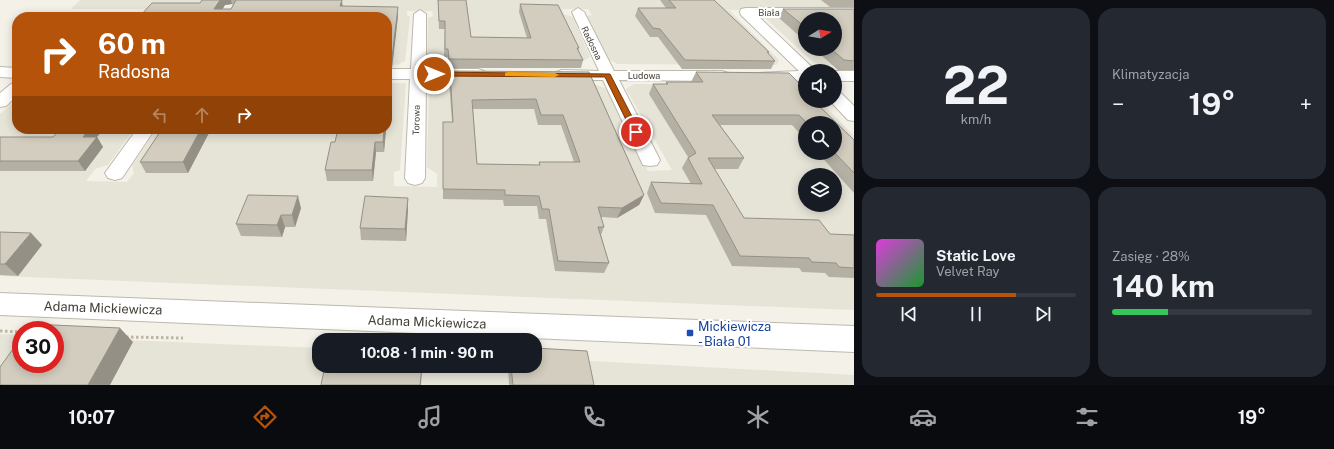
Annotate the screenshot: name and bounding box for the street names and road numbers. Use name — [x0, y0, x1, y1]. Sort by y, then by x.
street label: Biała — [758, 7, 780, 18]
street label: Radosna — [579, 24, 605, 62]
street label: Ludowa — [628, 70, 660, 81]
street label: Torowa — [410, 105, 422, 135]
street label: Adama Mickiewicza — [43, 298, 163, 318]
street label: Adama Mickiewicza — [367, 312, 487, 332]

